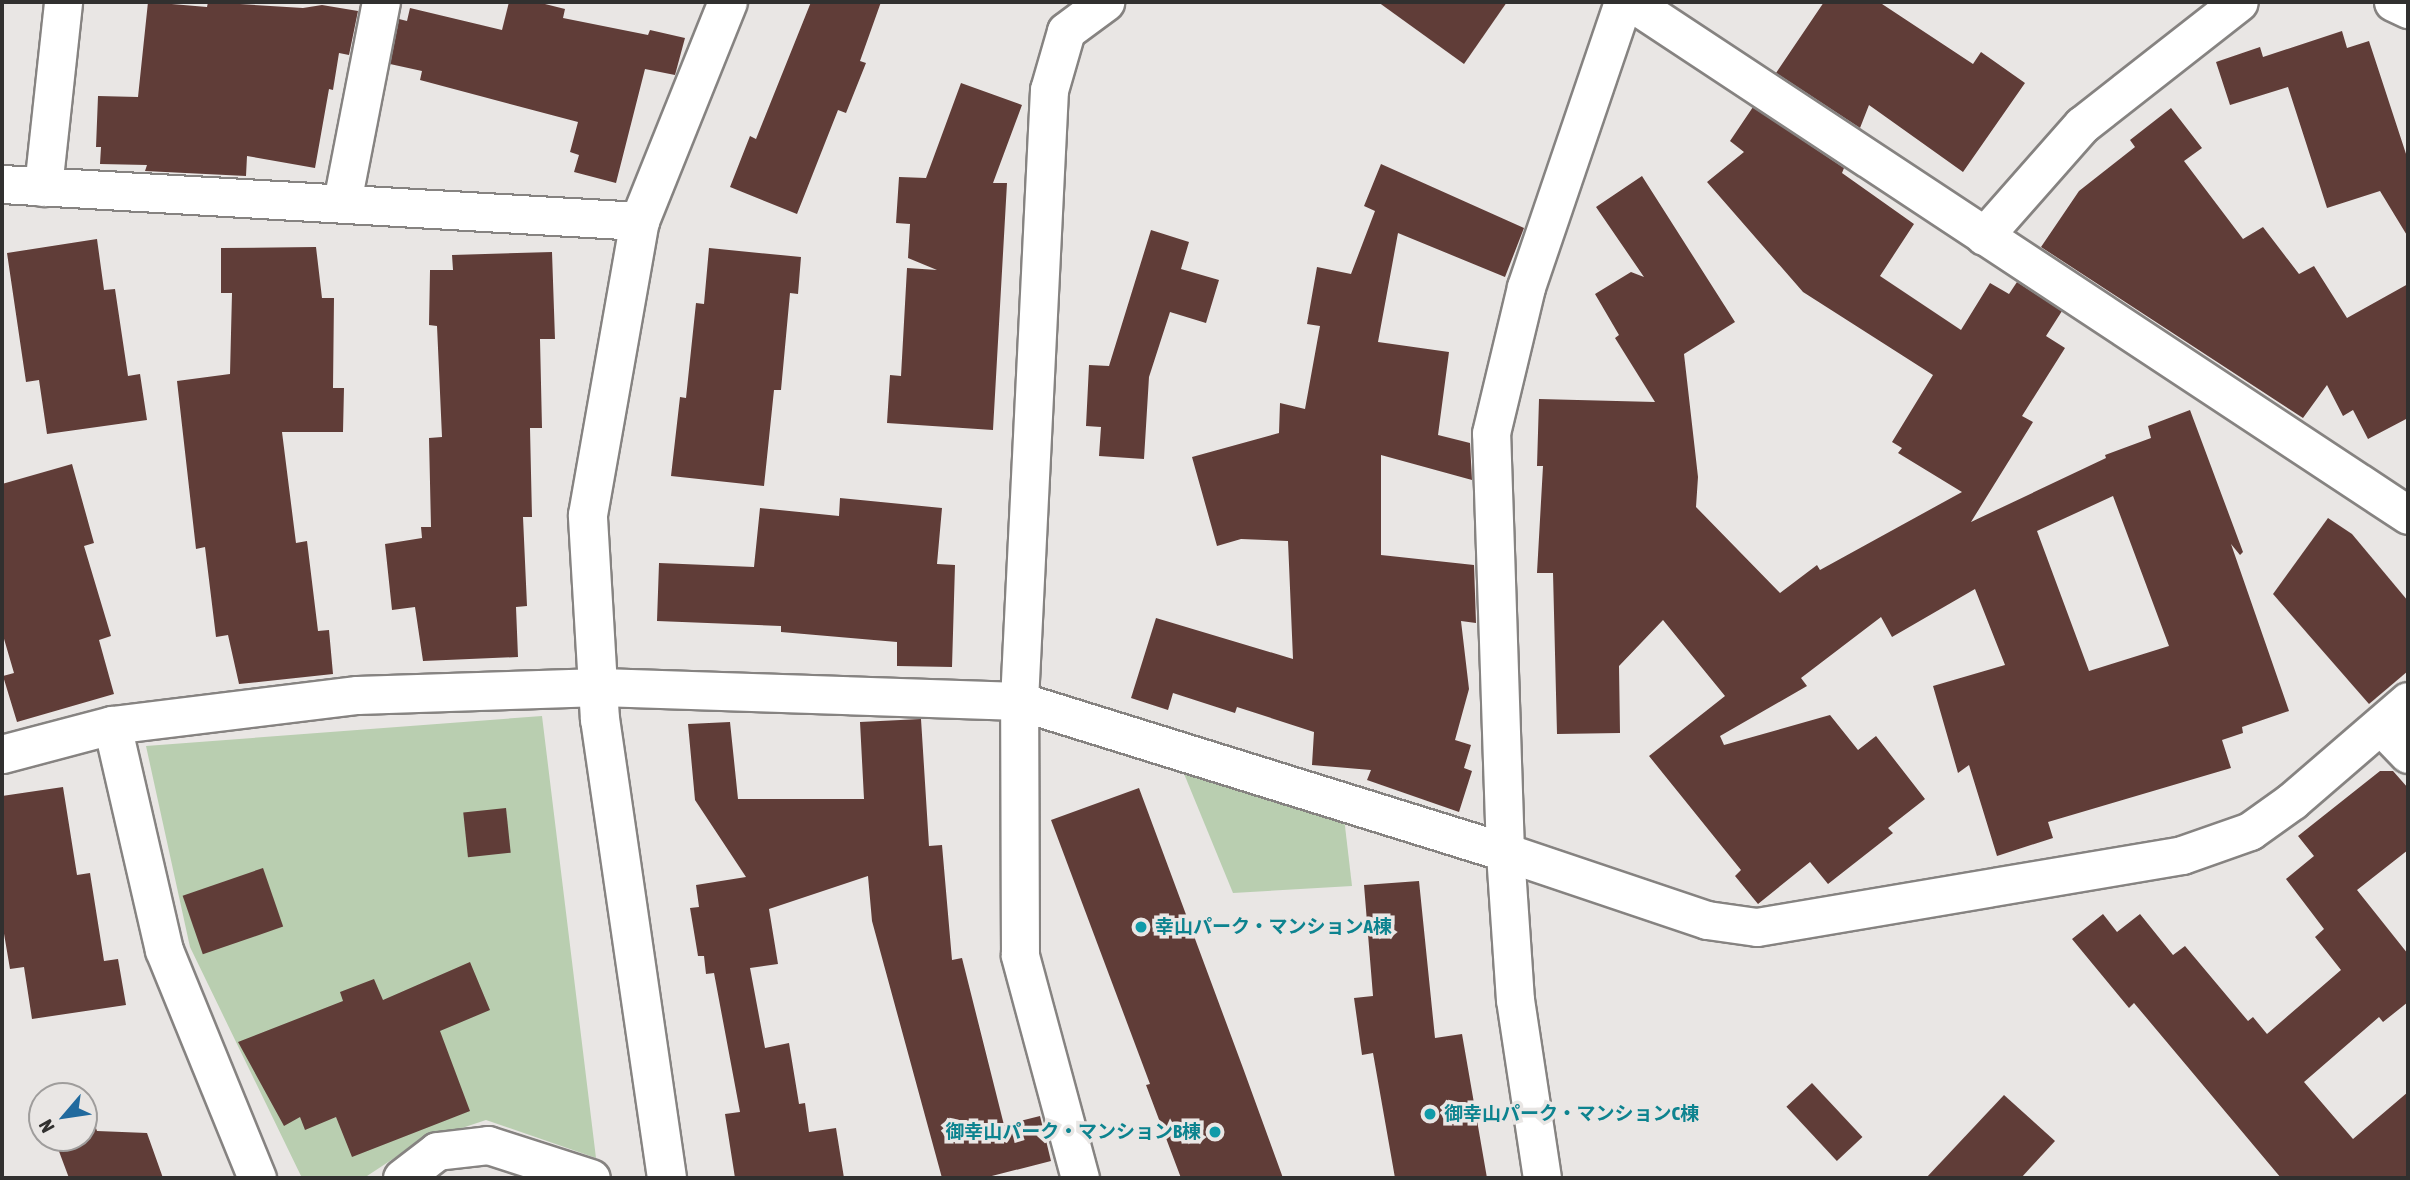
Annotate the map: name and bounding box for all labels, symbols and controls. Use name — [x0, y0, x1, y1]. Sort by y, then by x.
place label: 幸山パーク・マンションA棟 — [1155, 916, 1392, 938]
marker: 幸山パーク・マンションA棟 — [1133, 919, 1149, 935]
north arrow — [28, 1082, 98, 1152]
place label: 御幸山パーク・マンションC棟 — [1444, 1103, 1699, 1125]
marker: 御幸山パーク・マンションC棟 — [1422, 1106, 1438, 1122]
text: N — [34, 1116, 59, 1136]
place label: 御幸山パーク・マンションB棟 — [945, 1121, 1201, 1143]
marker: 御幸山パーク・マンションB棟 — [1207, 1124, 1223, 1140]

